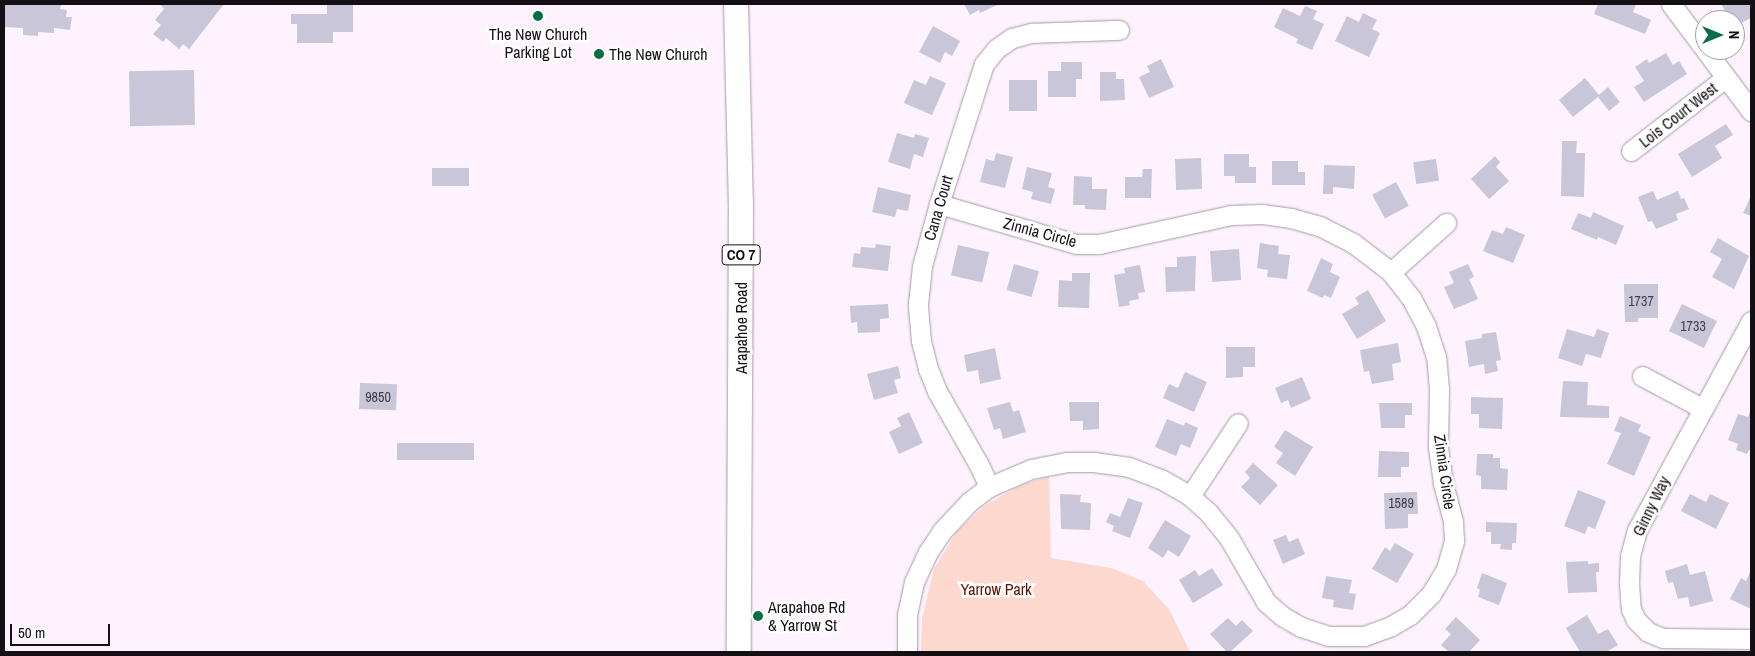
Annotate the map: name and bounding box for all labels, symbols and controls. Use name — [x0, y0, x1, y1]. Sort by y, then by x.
marker: The New Church Parking Lot — [532, 10, 544, 22]
north arrow — [1695, 10, 1745, 60]
place label: The New Church Parking Lot — [489, 24, 587, 62]
text: N — [1725, 31, 1743, 39]
place label: The New Church — [609, 44, 707, 64]
marker: The New Church — [593, 48, 605, 60]
street label: Lois Court West — [1635, 79, 1721, 151]
street label: Cana Court — [920, 173, 956, 243]
street label: Zinnia Circle — [1001, 213, 1079, 251]
road number: CO 7 — [721, 242, 761, 268]
street label: Arapahoe Road — [731, 282, 751, 374]
house number: 1737 — [1628, 293, 1654, 309]
house number: 1733 — [1680, 318, 1706, 334]
house number: 9850 — [365, 389, 391, 405]
street label: Zinnia Circle — [1430, 433, 1460, 511]
street label: Ginny Way — [1628, 473, 1674, 539]
house number: 1589 — [1388, 495, 1414, 511]
park label: Yarrow Park — [960, 579, 1032, 599]
place label: Arapahoe Rd & Yarrow St — [768, 597, 845, 635]
marker: Arapahoe Rd & Yarrow St — [752, 610, 764, 622]
scale bar — [12, 614, 112, 646]
text: 50 m — [18, 622, 45, 643]

